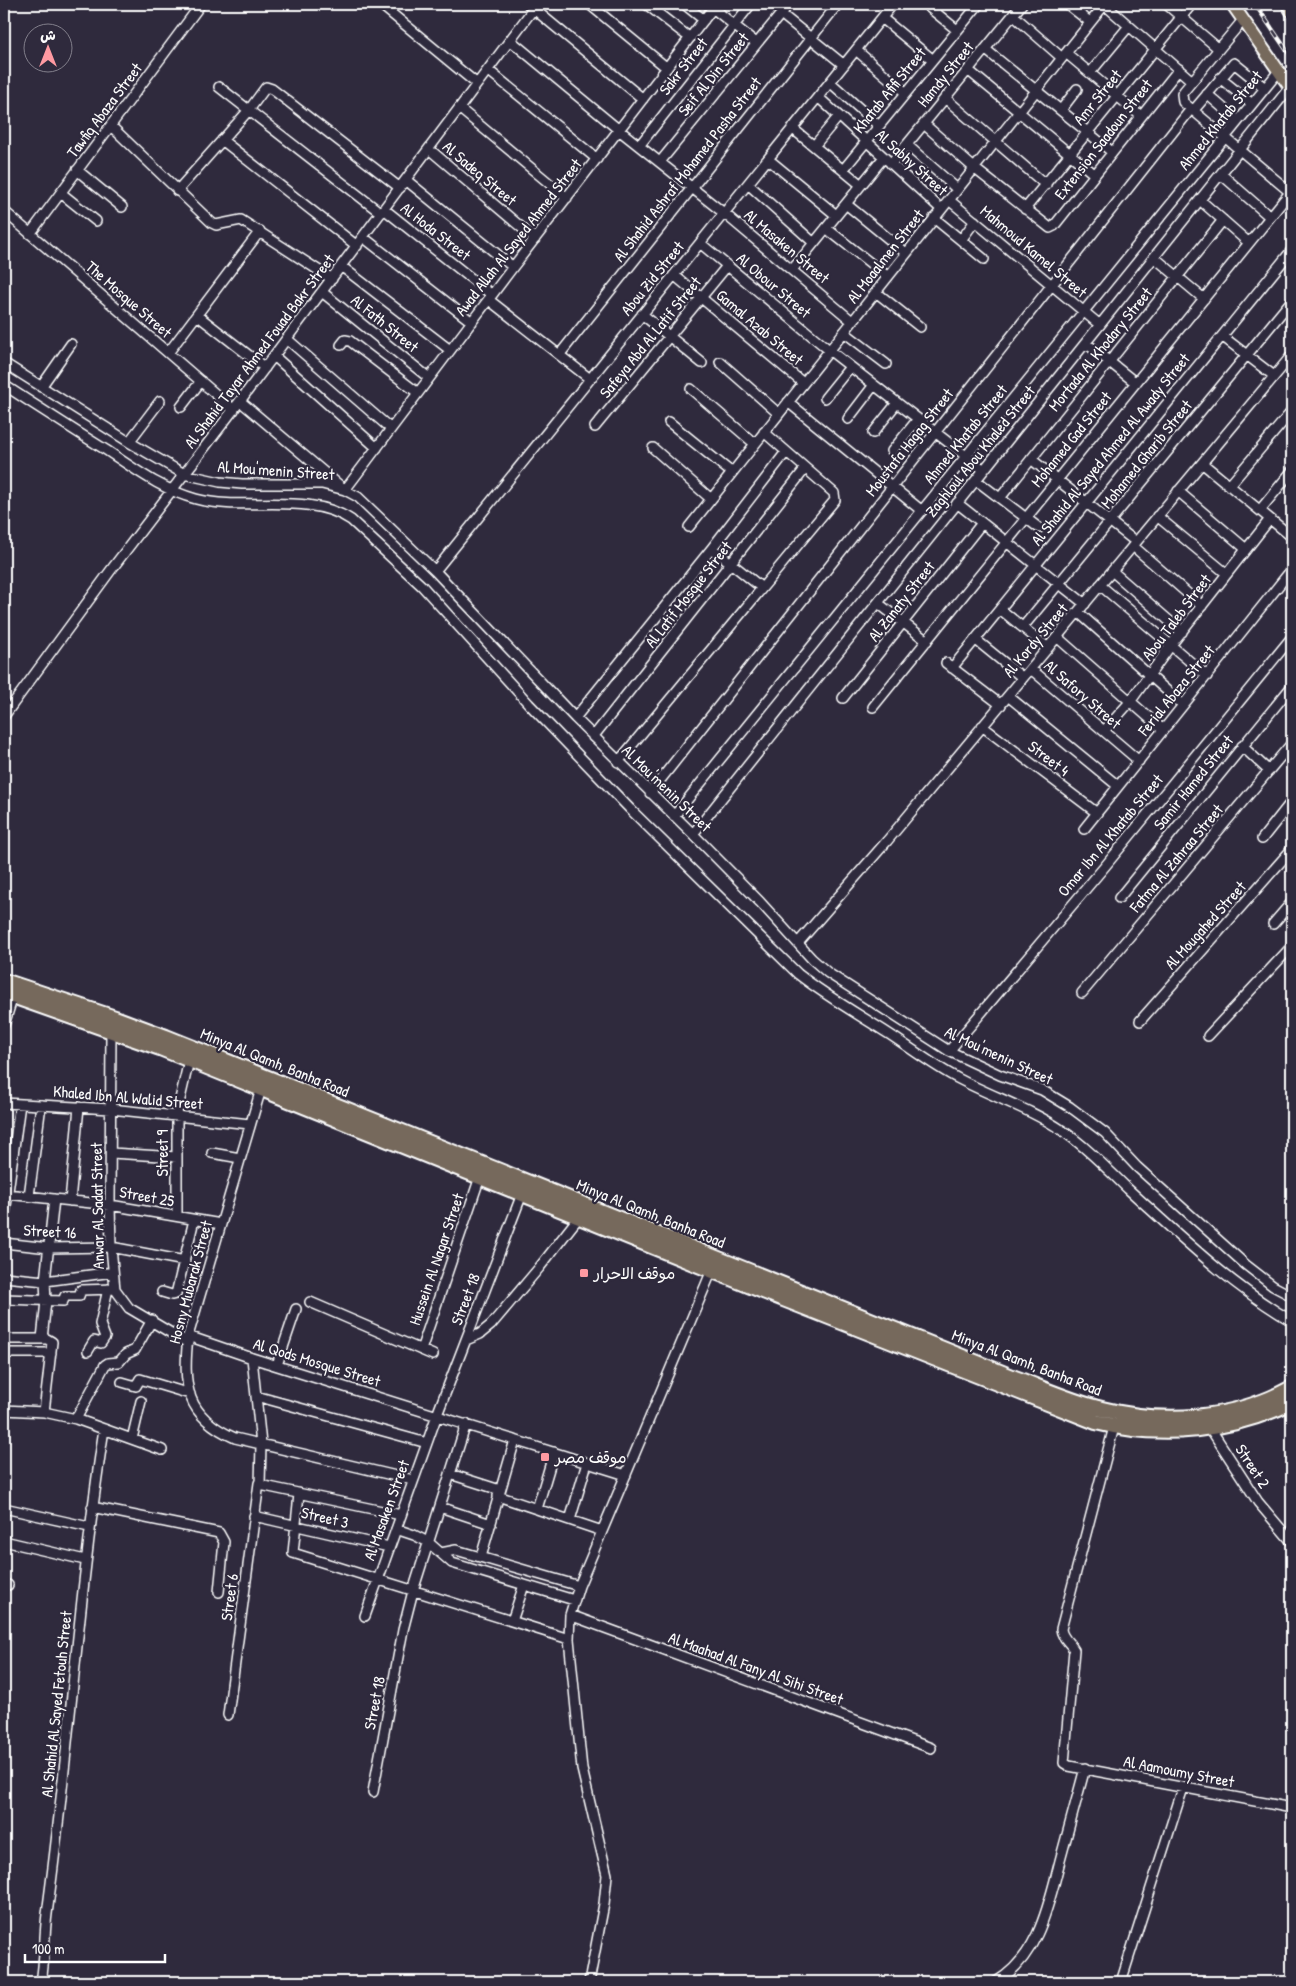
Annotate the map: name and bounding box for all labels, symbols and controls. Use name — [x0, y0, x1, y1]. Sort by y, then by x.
north arrow — [22, 22, 72, 72]
text: ش — [40, 25, 56, 44]
street label: Seif Al Din Street — [672, 27, 754, 120]
street label: Sakr Street — [654, 32, 713, 99]
street label: Hamdy Street — [912, 36, 979, 111]
street label: Khatab Afifi Street — [847, 42, 931, 138]
street label: Tawfiq Abaza Street — [61, 58, 147, 162]
street label: Amr Street — [1068, 64, 1127, 129]
street label: Ahmed Khatab Street — [1173, 65, 1267, 174]
street label: Al Shahid Ashraf Mohamed Pasha Street — [608, 72, 766, 266]
street label: Extension Saadoun Street — [1049, 74, 1157, 204]
street label: Al Sabhy Street — [871, 124, 953, 201]
street label: Al Sadeq Street — [438, 136, 522, 211]
street label: Awad Allah Al Sayed Ahmed Street — [450, 153, 587, 320]
street label: Al Hoda Street — [396, 197, 476, 266]
street label: Mahmoud Kamel Street — [976, 200, 1092, 303]
street label: Al Masaken Street — [740, 204, 835, 289]
street label: Al Moaalmen Street — [841, 204, 929, 308]
street label: Abou Zid Street — [615, 236, 689, 320]
street label: Al Obour Street — [732, 247, 816, 323]
street label: Al Shahid Tayar Ahmed Fouad Bakr Street — [179, 249, 340, 453]
street label: The Mosque Street — [81, 255, 177, 343]
street label: Safeya Abd Al Latif Street — [594, 271, 706, 402]
street label: Mortada Al Khodary Street — [1043, 282, 1157, 416]
street label: Gamal Azab Street — [712, 284, 809, 370]
street label: Al Fath Street — [347, 289, 424, 357]
street label: Al Shahid Al Sayed Ahmed Al Awady Street — [1025, 348, 1195, 550]
street label: Ahmed Khatab Street — [918, 379, 1012, 488]
street label: Zaghloul Abou Khaled Street — [920, 380, 1040, 521]
street label: Moustafa Hagag Street — [860, 383, 958, 500]
street label: Mohamed Gad Street — [1026, 386, 1117, 491]
street label: Mohamed Gharib Street — [1095, 395, 1197, 513]
street label: Al Mou'menin Street — [217, 455, 336, 485]
street label: Al Latif Mosque Street — [639, 536, 737, 652]
street label: Al Zanaty Street — [863, 556, 940, 646]
street label: Abou Taleb Street — [1136, 569, 1216, 665]
street label: Al Kordy Street — [997, 598, 1073, 682]
street label: Ferial Abaza Street — [1132, 640, 1220, 741]
street label: Al Safory Street — [1040, 654, 1127, 734]
street label: Samir Hamed Street — [1148, 730, 1238, 834]
street label: Street 4 — [1024, 735, 1074, 781]
street label: Al Mou'menin Street — [617, 739, 717, 837]
street label: Omar Ibn Al Khatab Street — [1052, 769, 1168, 901]
street label: Fatma Al Zahraa Street — [1124, 799, 1228, 918]
street label: Al Mougahed Street — [1159, 876, 1251, 974]
street label: Al Mou'menin Street — [941, 1020, 1057, 1090]
street label: Minya Al Qamh, Banha Road — [197, 1022, 353, 1102]
street label: Khaled Ibn Al Walid Street — [52, 1080, 204, 1115]
street label: Street 9 — [151, 1129, 173, 1176]
street label: Anwar Al Sadat Street — [85, 1142, 109, 1270]
street label: Minya Al Qamh, Banha Road — [573, 1173, 729, 1253]
street label: Street 25 — [118, 1180, 176, 1212]
street label: Hussein Al Nagar Street — [403, 1190, 469, 1328]
street label: Hosny Mubarak Street — [163, 1218, 217, 1346]
street label: Street 16 — [23, 1219, 77, 1243]
place label: موقف الاحرار — [592, 1262, 675, 1284]
marker: موقف الاحرار — [578, 1267, 590, 1279]
street label: Street 18 — [445, 1270, 485, 1328]
street label: Minya Al Qamh, Banha Road — [949, 1323, 1105, 1401]
street label: Al Qods Mosque Street — [251, 1332, 384, 1392]
street label: Street 2 — [1231, 1440, 1276, 1493]
place label: موقف مصر — [553, 1446, 627, 1468]
marker: موقف مصر — [539, 1451, 551, 1463]
street label: Al Masaken Street — [358, 1456, 414, 1563]
street label: Street 3 — [299, 1501, 351, 1533]
street label: Street 6 — [215, 1572, 243, 1622]
street label: Al Shahid Al Sayed Fetouh Street — [35, 1609, 77, 1798]
street label: Al Maahad Al Fany Al Sihi Street — [666, 1626, 847, 1710]
street label: Street 18 — [358, 1674, 390, 1731]
street label: Al Aamoumy Street — [1122, 1750, 1237, 1793]
scale bar — [25, 1931, 165, 1963]
text: 100 m — [32, 1938, 65, 1959]

